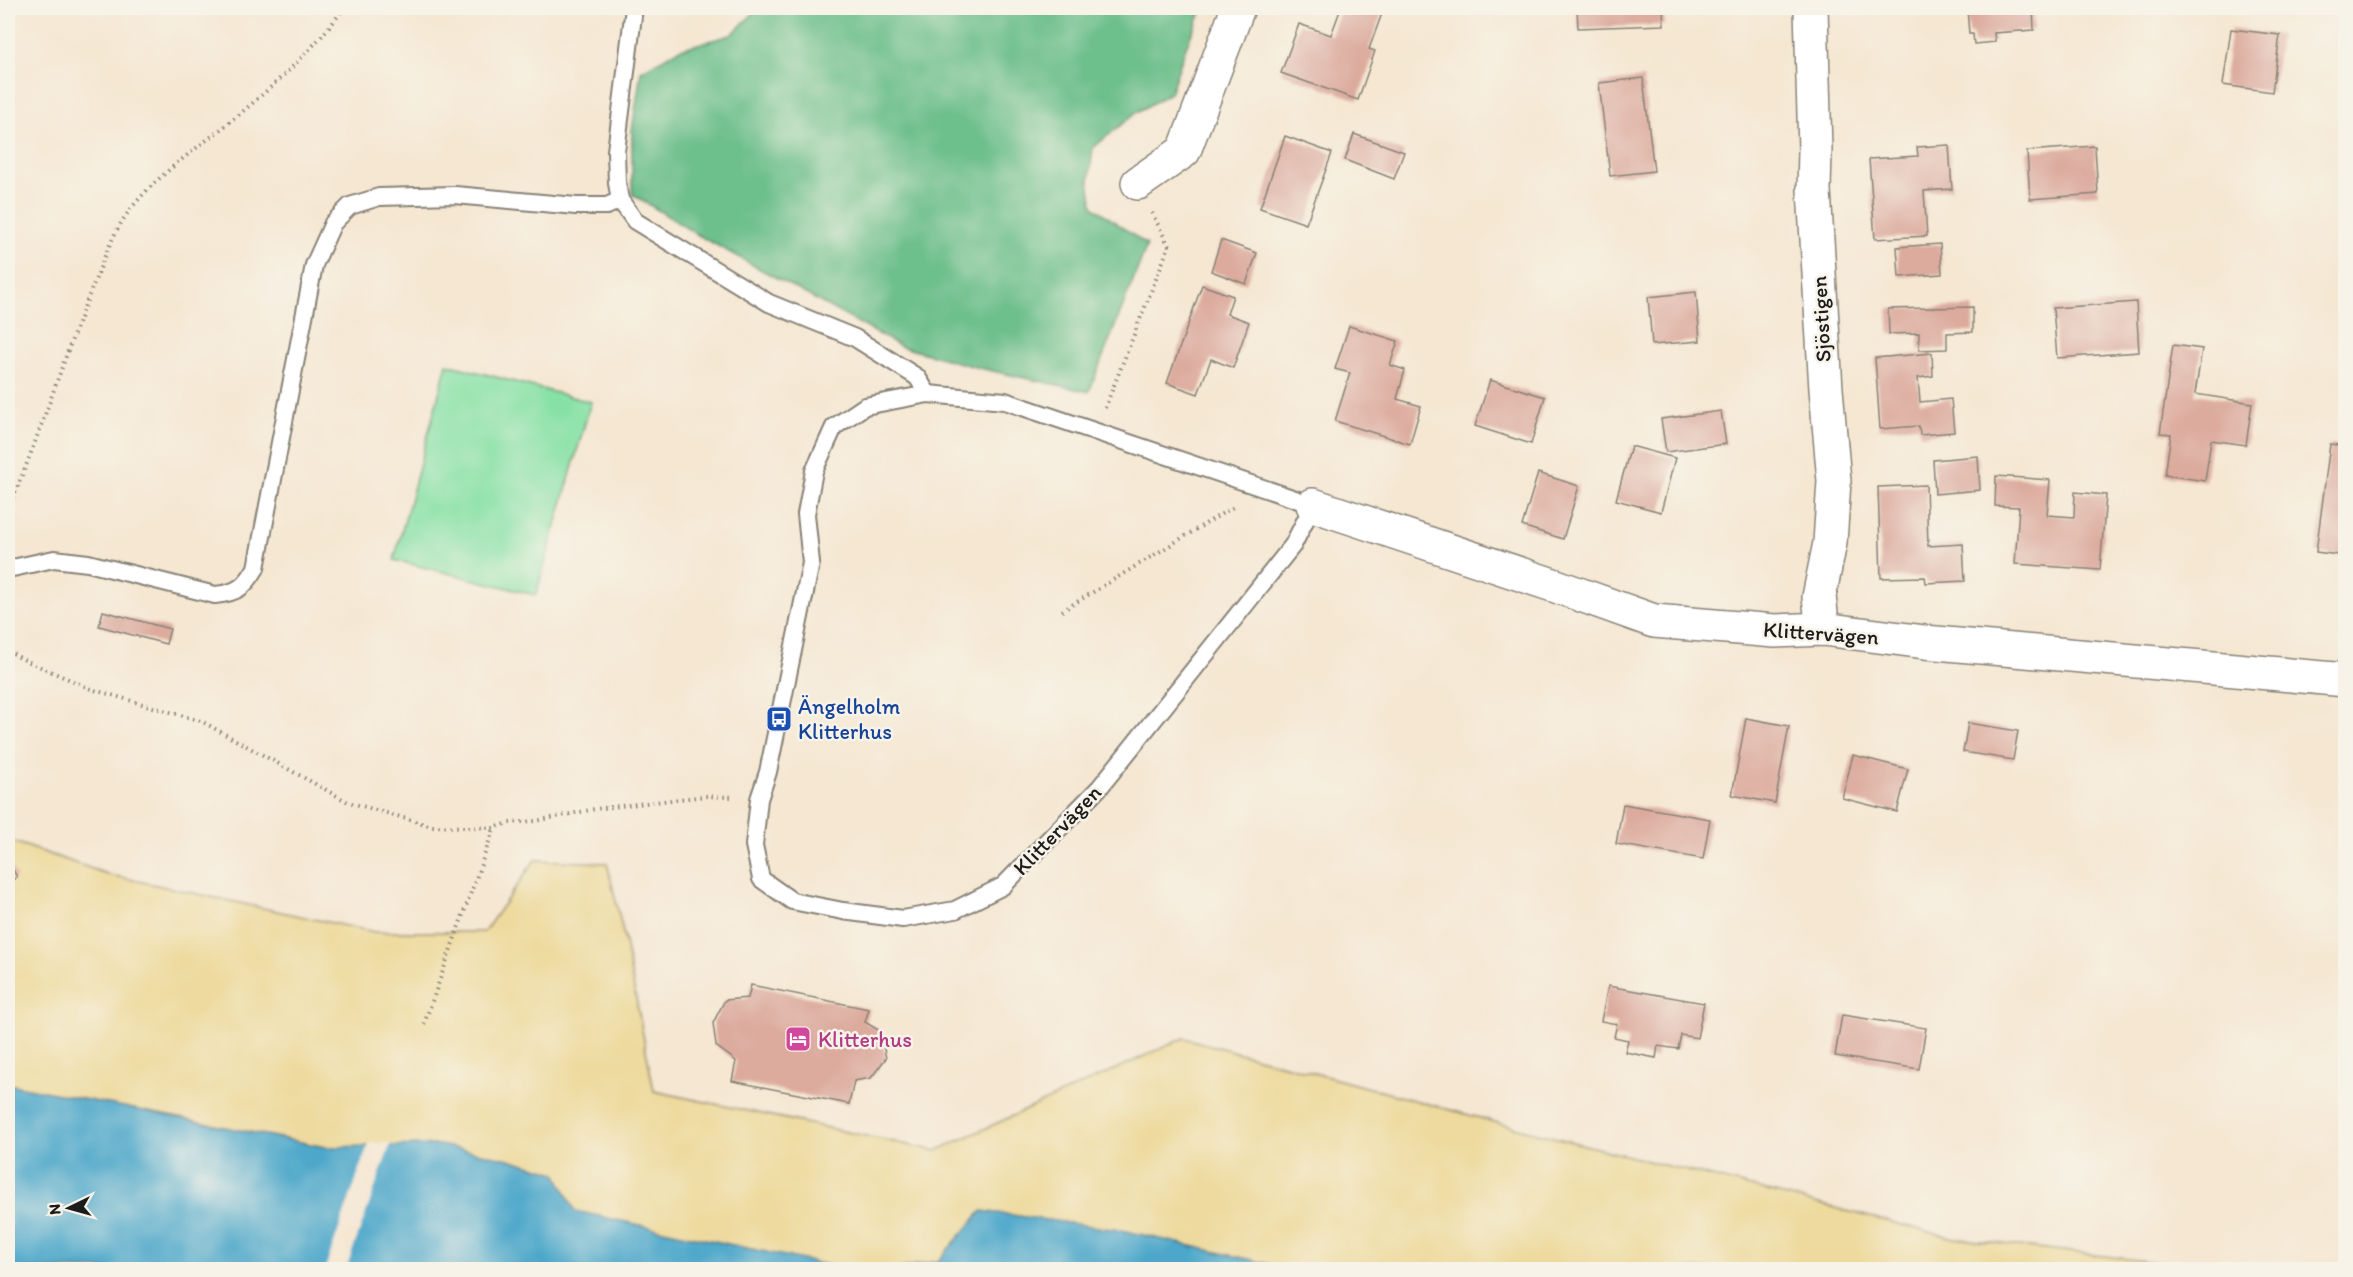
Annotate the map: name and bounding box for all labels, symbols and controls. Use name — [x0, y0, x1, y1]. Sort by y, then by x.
street label: Sjöstigen — [1805, 275, 1837, 363]
street label: Klittervägen — [1762, 616, 1880, 651]
place label: Ängelholm Klitterhus — [798, 693, 901, 745]
bus stop icon: Ängelholm Klitterhus — [764, 704, 794, 734]
street label: Klittervägen — [1007, 779, 1107, 881]
hotel icon: Klitterhus — [783, 1024, 813, 1054]
place label: Klitterhus — [818, 1026, 912, 1053]
north arrow — [39, 1178, 99, 1238]
text: N — [45, 1203, 64, 1215]

